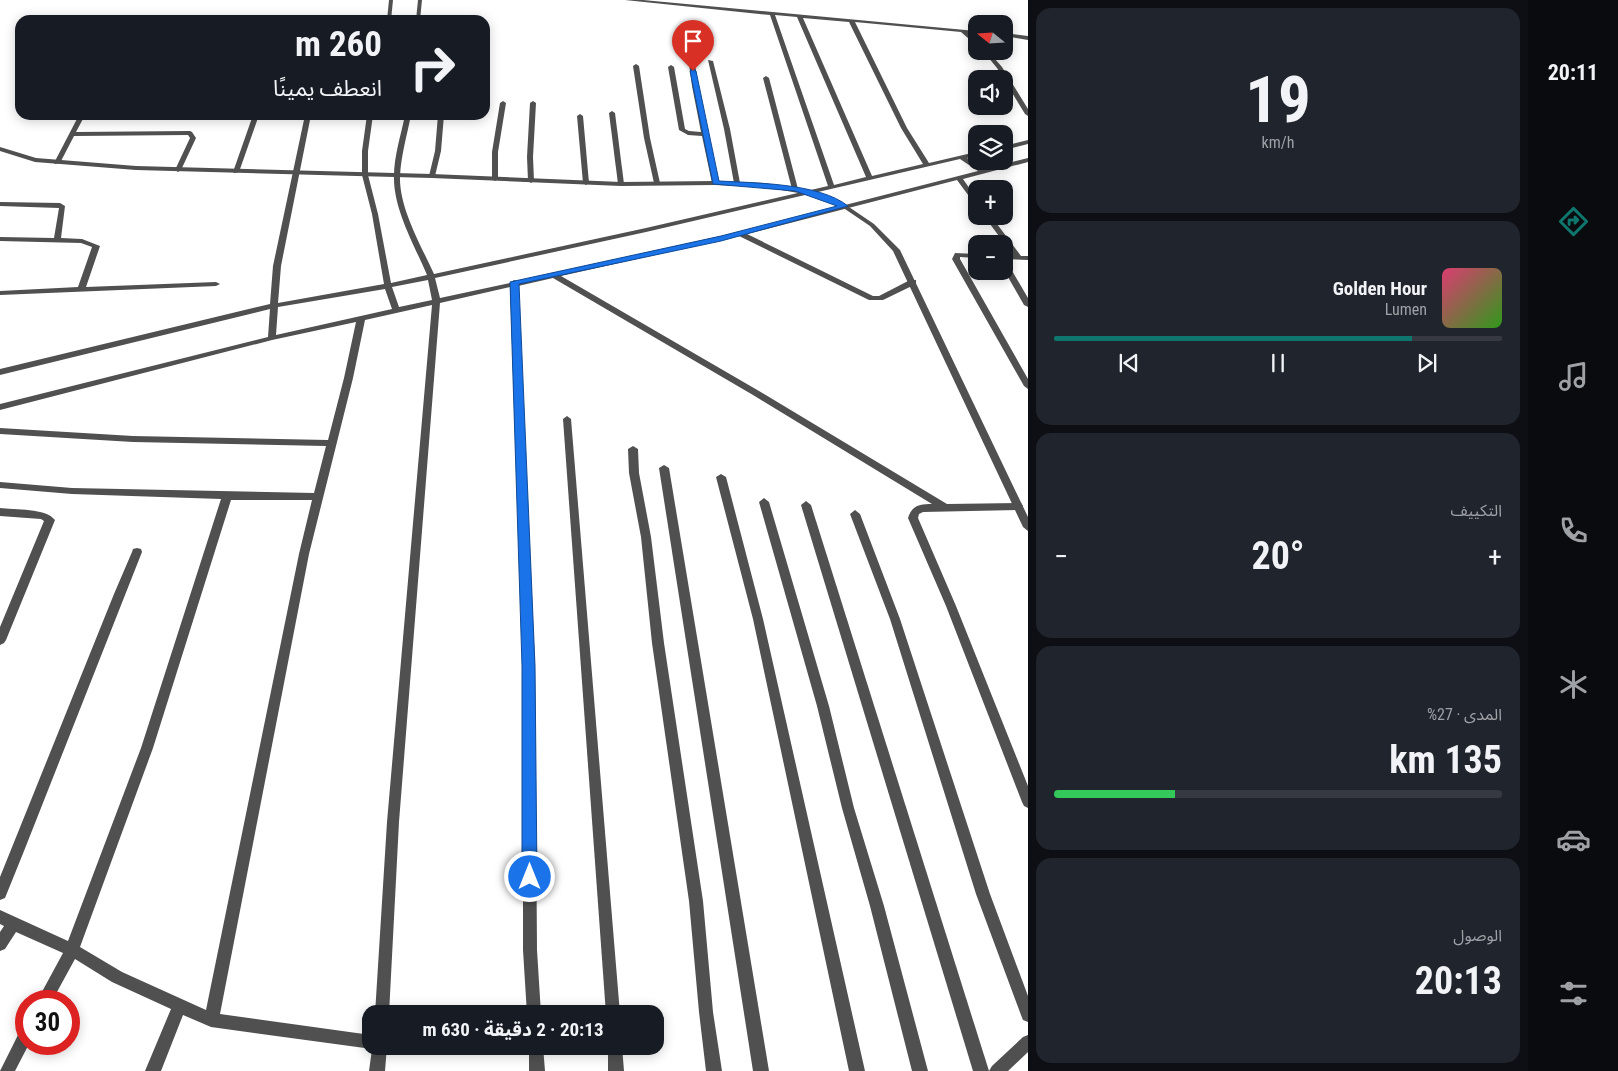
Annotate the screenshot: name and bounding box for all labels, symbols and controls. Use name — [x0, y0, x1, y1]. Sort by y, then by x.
north arrow — [968, 15, 1012, 60]
map controls — [968, 15, 1013, 280]
pin — [672, 20, 714, 71]
text: 260 m — [295, 24, 382, 65]
icon: arrive — [679, 27, 707, 55]
icon: right — [400, 35, 465, 100]
text: 20:11 — [1548, 60, 1598, 85]
text: 19 — [1245, 62, 1311, 138]
button: sound — [968, 70, 1013, 115]
text: انعطف يمينًا — [273, 76, 382, 101]
button: layers — [968, 125, 1013, 170]
text: km/h — [1262, 133, 1294, 152]
button: + — [968, 180, 1013, 225]
icon: directions — [1556, 204, 1591, 239]
button: − — [968, 235, 1013, 280]
text: Golden Hour — [1333, 277, 1427, 300]
text: Lumen — [1385, 300, 1427, 319]
icon: previous — [1115, 349, 1143, 377]
icon: pause — [1264, 349, 1292, 377]
icon: next — [1413, 349, 1441, 377]
icon: music — [1556, 359, 1591, 394]
text: التكييف — [1450, 501, 1502, 520]
icon: phone — [1556, 513, 1591, 548]
text: 20° — [1251, 534, 1305, 578]
text: − — [1054, 540, 1068, 573]
text: + — [1488, 540, 1502, 573]
icon: climate — [1556, 667, 1591, 702]
text: المدى · 27% — [1427, 705, 1502, 724]
text: 135 km — [1389, 738, 1502, 782]
icon: car — [1556, 822, 1591, 857]
position arrow — [503, 850, 555, 902]
text: الوصول — [1453, 926, 1502, 945]
text: 20:13 — [1415, 959, 1502, 1003]
icon: filters — [1556, 976, 1591, 1011]
speed limit sign: 30 — [15, 990, 80, 1055]
text: 20:13 · 2 دقيقة · 630 m — [422, 1018, 604, 1041]

